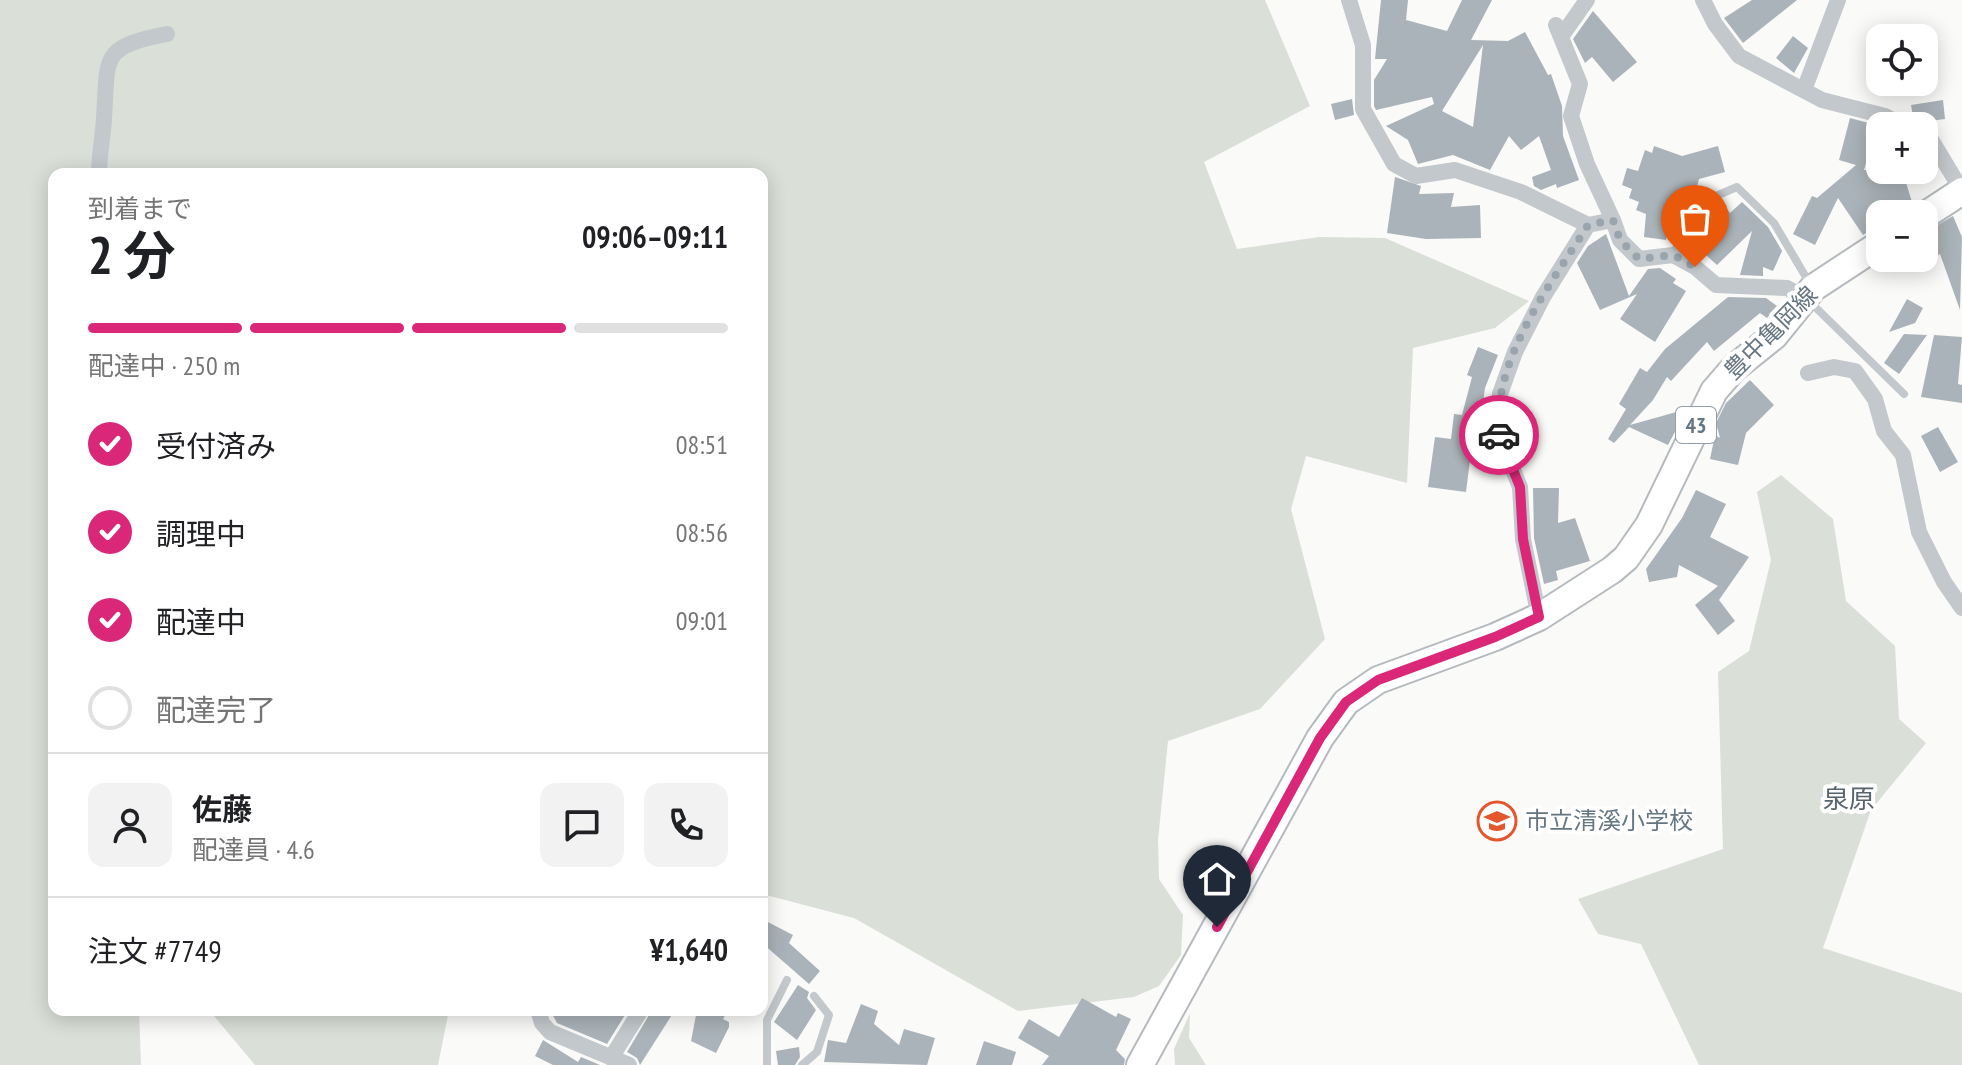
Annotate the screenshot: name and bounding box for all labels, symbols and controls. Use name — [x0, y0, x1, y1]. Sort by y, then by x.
map controls — [1866, 24, 1938, 272]
button: locate — [1866, 24, 1938, 96]
button: + — [1866, 112, 1938, 184]
pin — [1661, 185, 1729, 267]
text: 到着まで — [88, 192, 192, 225]
icon: bag — [1673, 197, 1717, 241]
button: − — [1866, 200, 1938, 272]
text: 09:06–09:11 — [582, 217, 728, 256]
text: 2 分 — [88, 221, 176, 288]
street label: 豊中亀岡線 — [1717, 279, 1824, 386]
text: 配達中 · 250 m — [88, 349, 240, 382]
courier — [1459, 395, 1539, 475]
road number: 43 — [1676, 407, 1716, 443]
icon: car — [1477, 413, 1521, 457]
icon: check — [88, 422, 132, 466]
text: 受付済み — [156, 426, 276, 465]
text: 08:51 — [676, 428, 728, 461]
icon: check — [88, 510, 132, 554]
text: 調理中 — [156, 514, 246, 553]
text: 08:56 — [676, 516, 728, 549]
icon: check — [88, 598, 132, 642]
text: 配達中 — [156, 602, 246, 641]
text: 09:01 — [676, 604, 728, 637]
text: 配達完了 — [156, 690, 276, 729]
district label: 泉原 — [1823, 782, 1875, 815]
button: person — [88, 783, 172, 867]
button: chat — [540, 783, 624, 867]
button: phone — [644, 783, 728, 867]
text: 佐藤 — [192, 789, 252, 828]
school or university icon: 市立清溪小学校 — [1476, 800, 1518, 842]
place label: 市立清溪小学校 — [1525, 805, 1693, 836]
text: 配達員 · 4.6 — [192, 833, 315, 866]
pin — [1183, 845, 1251, 927]
icon: home — [1195, 857, 1239, 901]
text: ¥1,640 — [650, 930, 728, 969]
text: 注文 #7749 — [88, 931, 222, 970]

